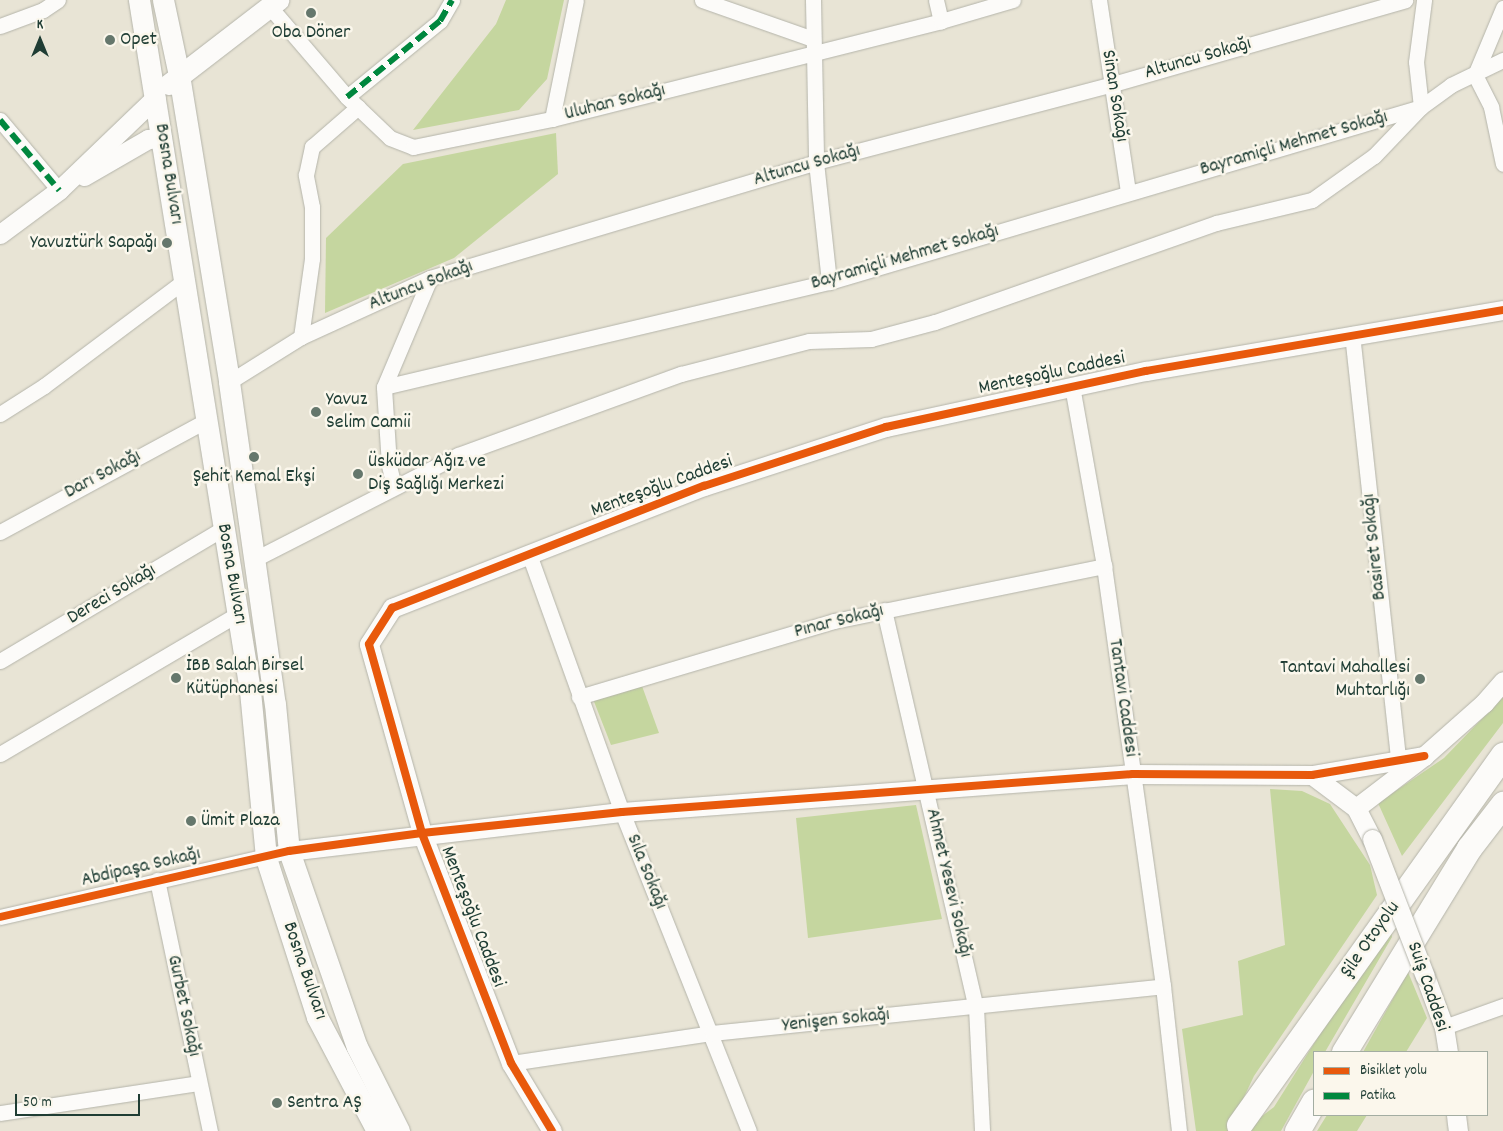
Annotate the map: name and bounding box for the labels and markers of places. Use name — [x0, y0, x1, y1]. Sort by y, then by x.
marker: Oba Döner — [305, 7, 317, 19]
place label: Oba Döner — [272, 21, 350, 45]
place label: Opet — [120, 28, 157, 52]
marker: Opet — [104, 34, 116, 46]
place label: Yavuztürk Sapağı — [30, 231, 157, 255]
marker: Yavuztürk Sapağı — [161, 237, 173, 249]
place label: Yavuz Selim Camii — [326, 389, 411, 436]
marker: Yavuz Selim Camii — [310, 406, 322, 418]
place label: Üsküdar Ağız ve Diş Sağlığı Merkezi — [368, 450, 504, 497]
marker: Şehit Kemal Ekşi — [248, 451, 260, 463]
place label: Şehit Kemal Ekşi — [193, 465, 315, 489]
marker: Üsküdar Ağız ve Diş Sağlığı Merkezi — [352, 468, 364, 480]
place label: İBB Salah Birsel Kütüphanesi — [186, 654, 304, 701]
place label: Tantavi Mahallesi Muhtarlığı — [1280, 656, 1410, 703]
marker: İBB Salah Birsel Kütüphanesi — [170, 672, 182, 684]
marker: Tantavi Mahallesi Muhtarlığı — [1414, 673, 1426, 685]
place label: Ümit Plaza — [201, 809, 280, 833]
marker: Ümit Plaza — [185, 815, 197, 827]
place label: Sentra AŞ — [287, 1091, 362, 1115]
marker: Sentra AŞ — [271, 1097, 283, 1109]

